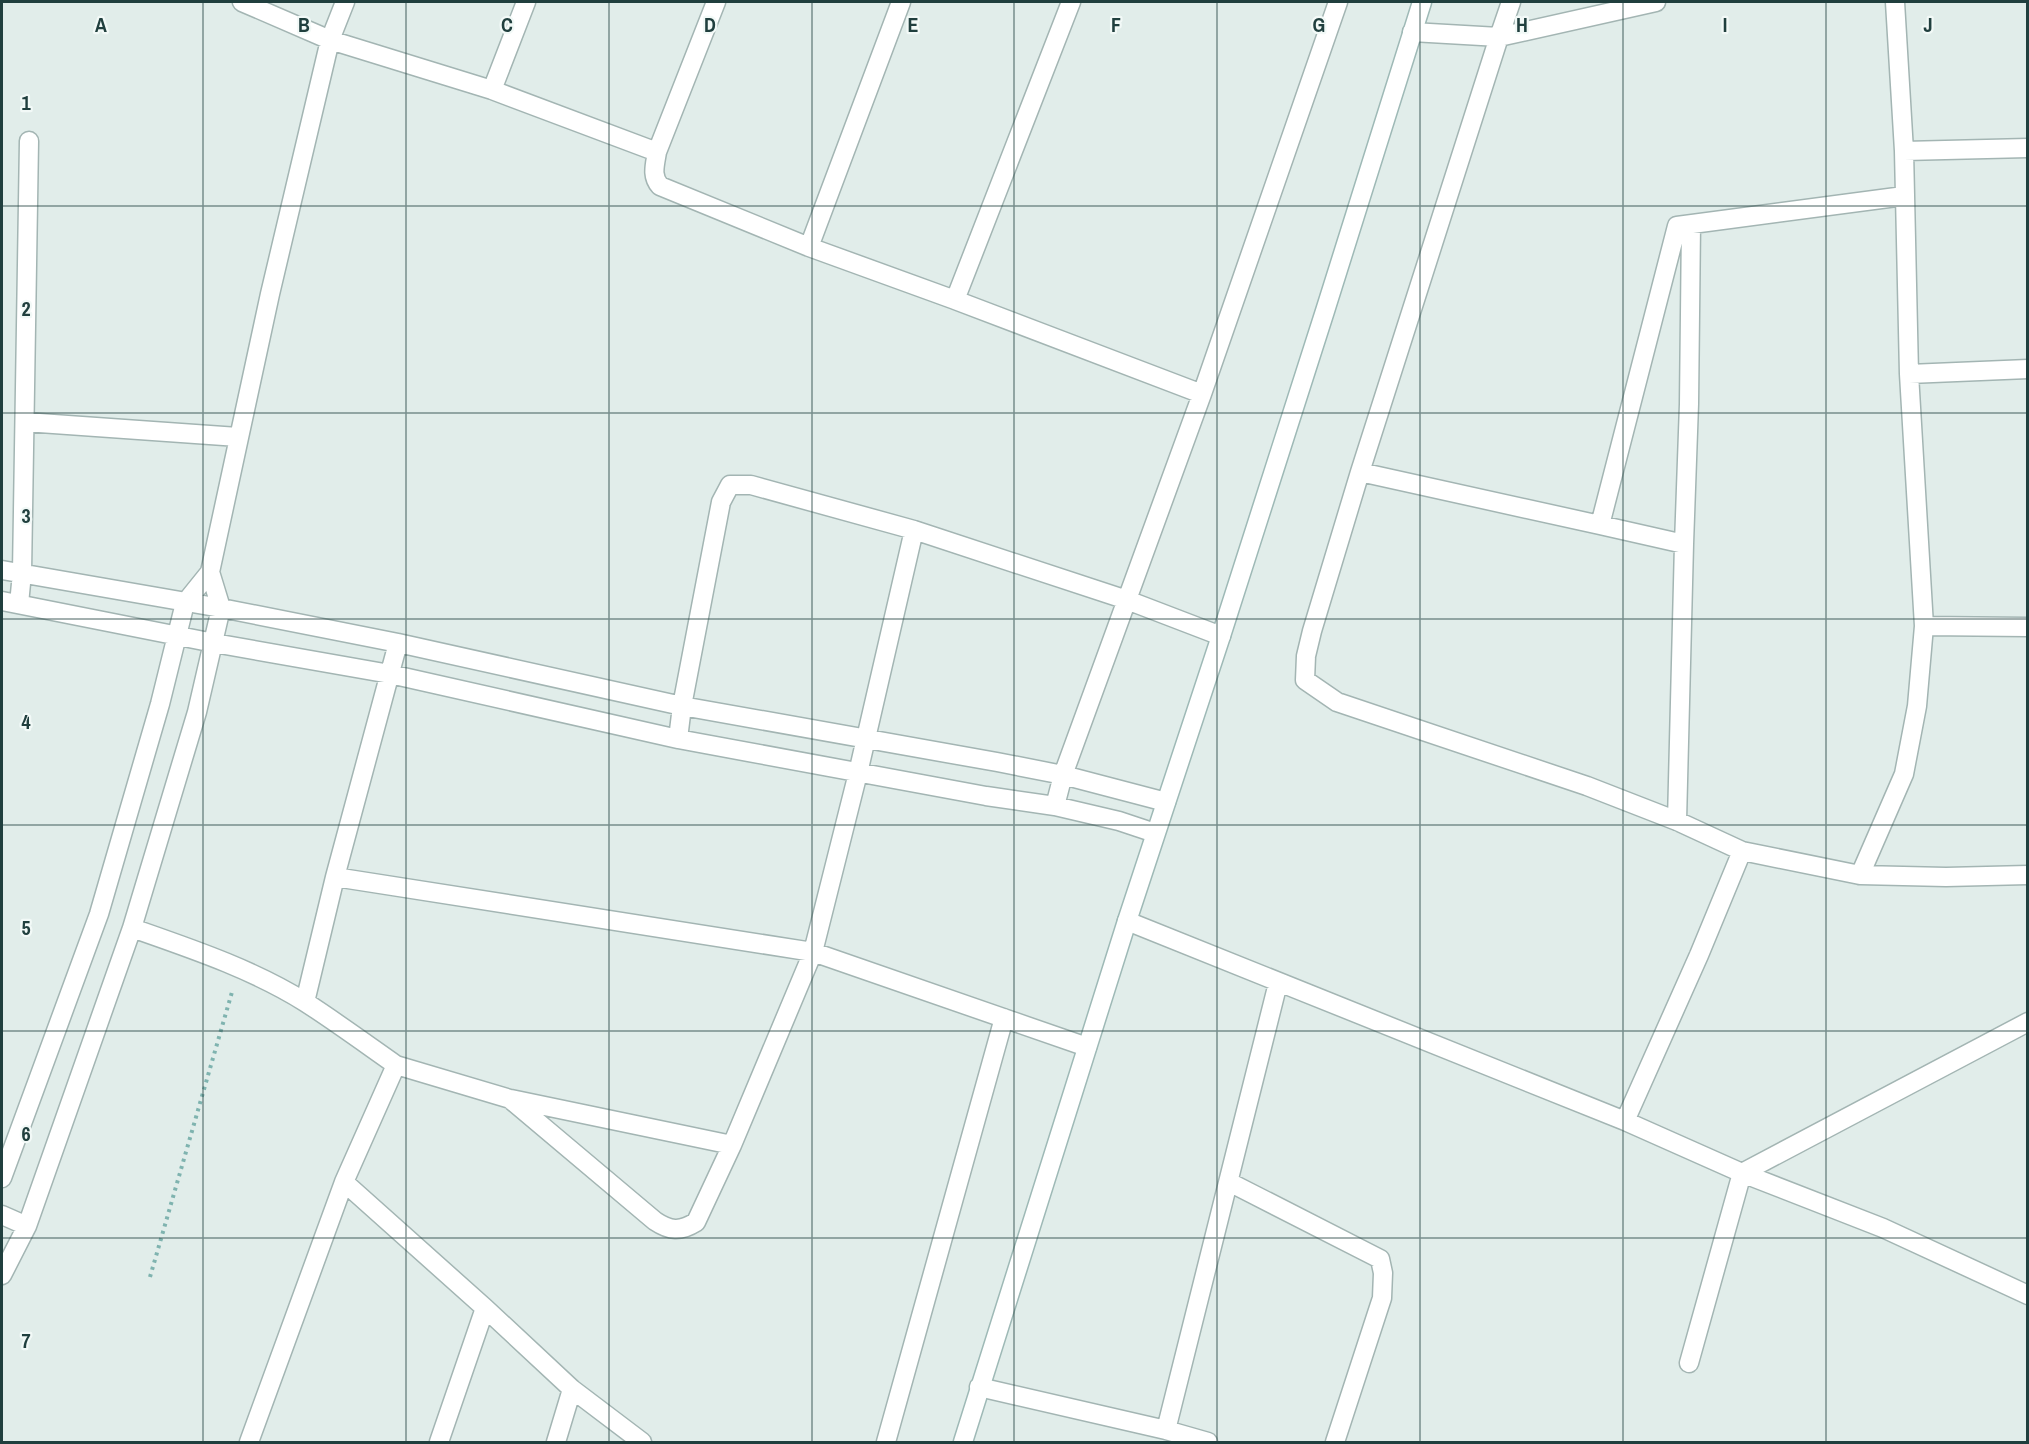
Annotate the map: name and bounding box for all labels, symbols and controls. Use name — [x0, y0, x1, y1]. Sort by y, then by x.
text: A — [95, 11, 107, 38]
text: B — [298, 11, 310, 38]
text: C — [501, 11, 513, 38]
text: D — [704, 11, 716, 38]
text: E — [908, 11, 919, 38]
text: F — [1111, 11, 1121, 38]
text: G — [1313, 11, 1325, 38]
text: H — [1516, 11, 1528, 38]
text: I — [1723, 11, 1727, 38]
text: J — [1923, 11, 1933, 38]
text: 1 — [21, 89, 31, 116]
text: 2 — [21, 295, 31, 322]
text: 3 — [21, 502, 31, 529]
text: 4 — [21, 708, 31, 735]
text: 5 — [21, 914, 31, 941]
text: 6 — [21, 1120, 31, 1147]
text: 7 — [21, 1327, 31, 1354]

